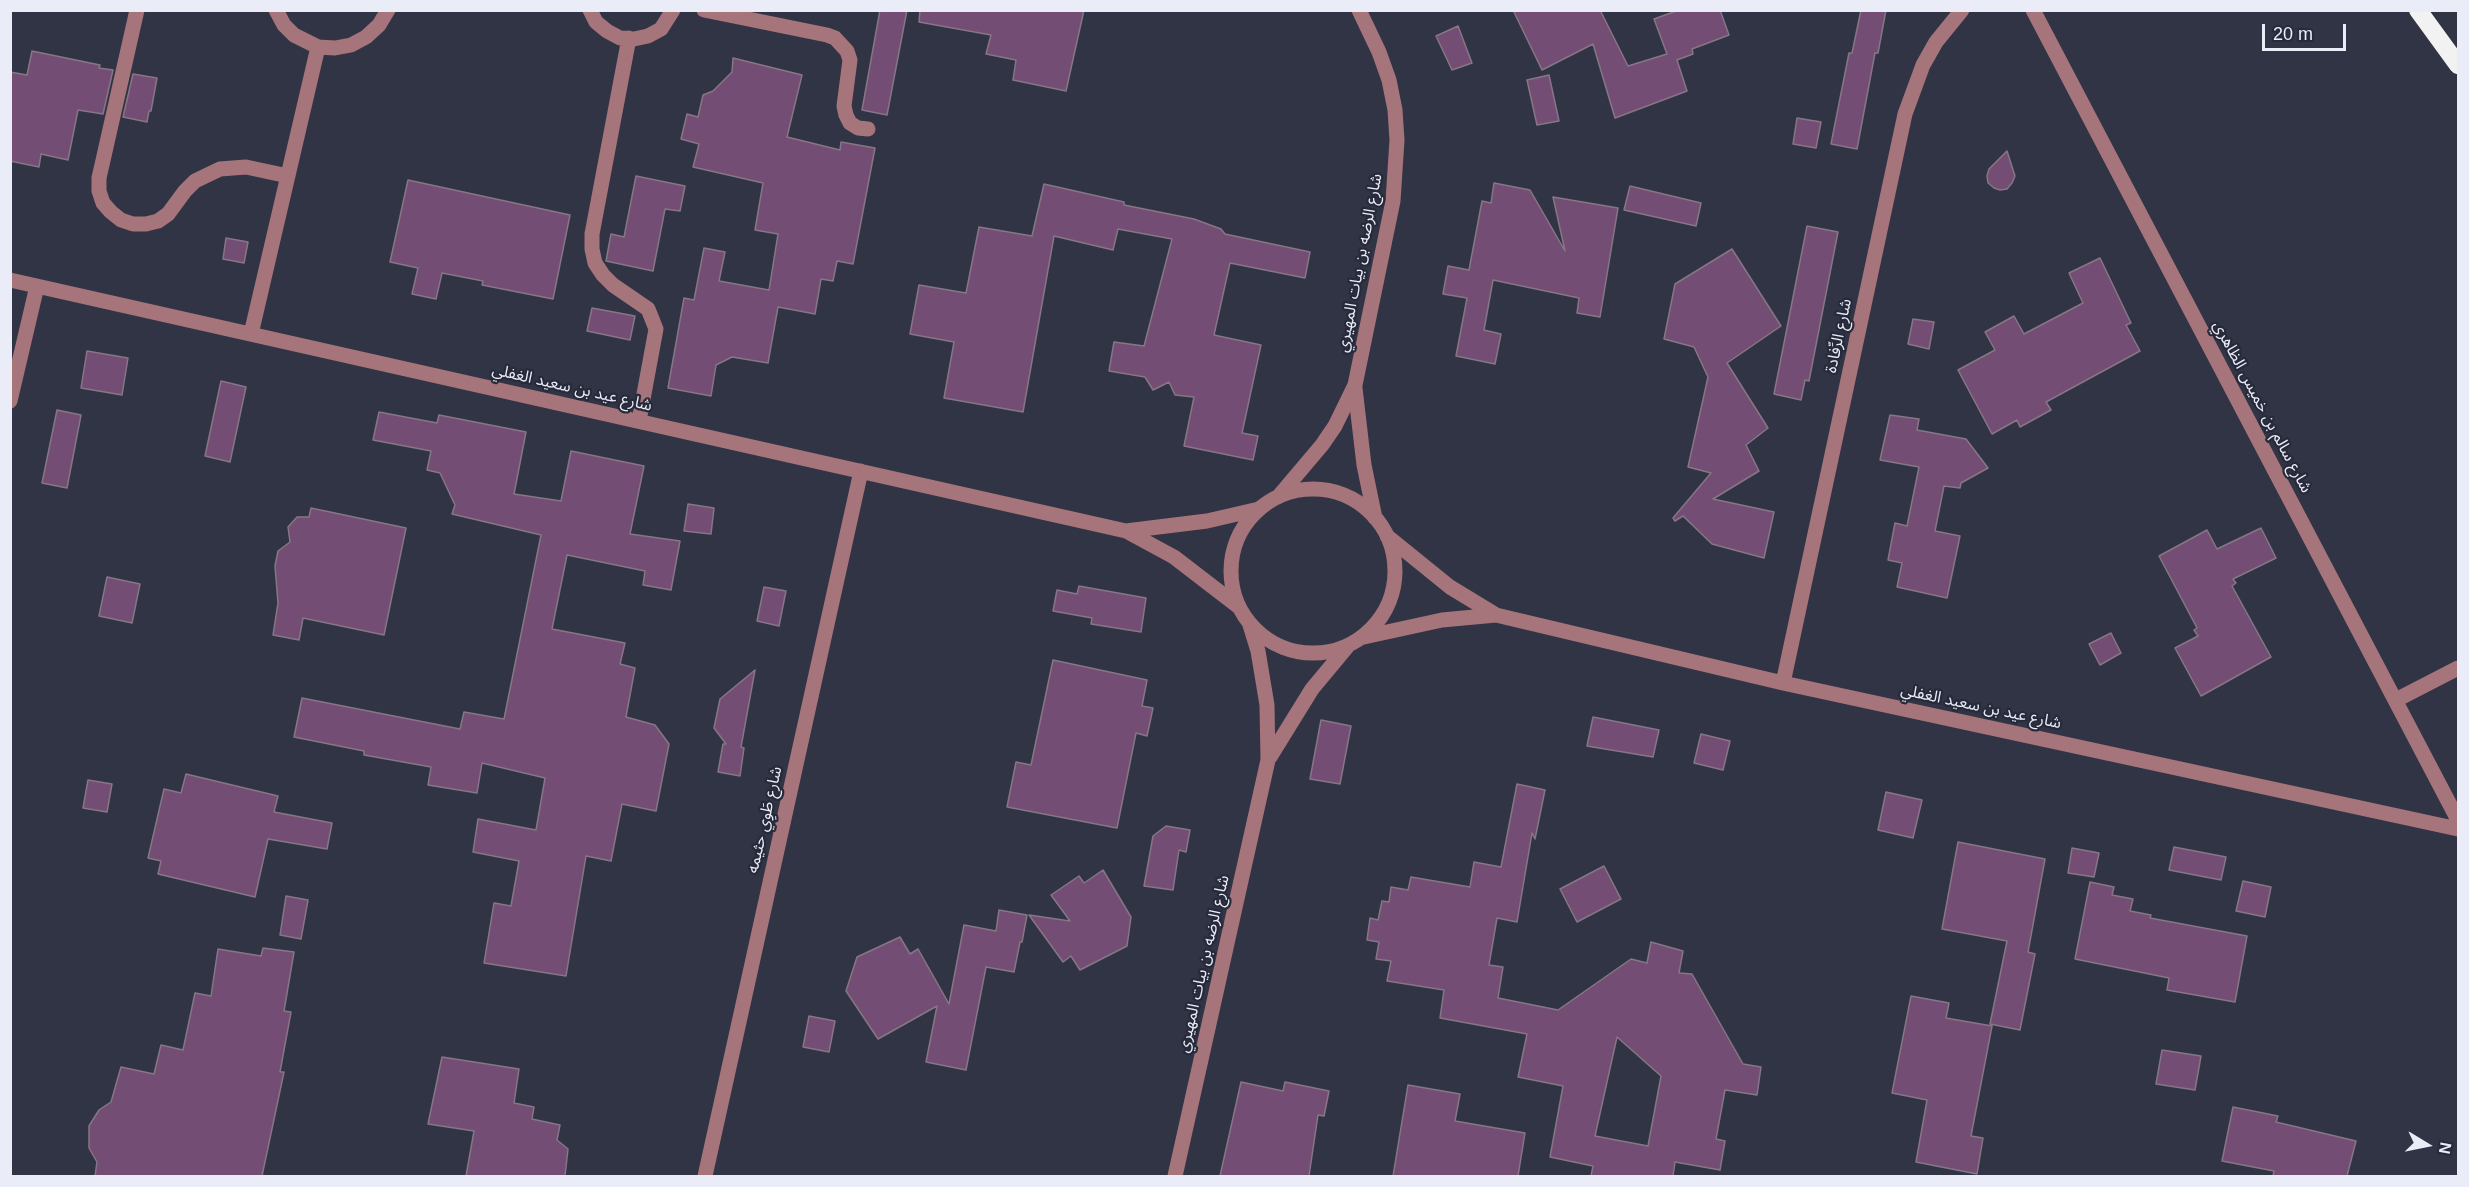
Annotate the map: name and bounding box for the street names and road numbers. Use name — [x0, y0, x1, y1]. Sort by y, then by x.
street label: شارع الرضه بن بيات المهيري — [1333, 172, 1387, 354]
street label: شارع الرِّفادة — [1822, 297, 1856, 375]
street label: شارع سالم بن خميس الظاهري — [2208, 318, 2316, 496]
street label: شارع عيد بن سعيد الغفلي — [490, 360, 654, 416]
street label: شارع عيد بن سعيد الغفلي — [1899, 681, 2063, 733]
street label: شارع طَوِي حثيمه — [743, 765, 787, 875]
street label: شارع الرضه بن بيات المهيري — [1174, 873, 1234, 1055]

